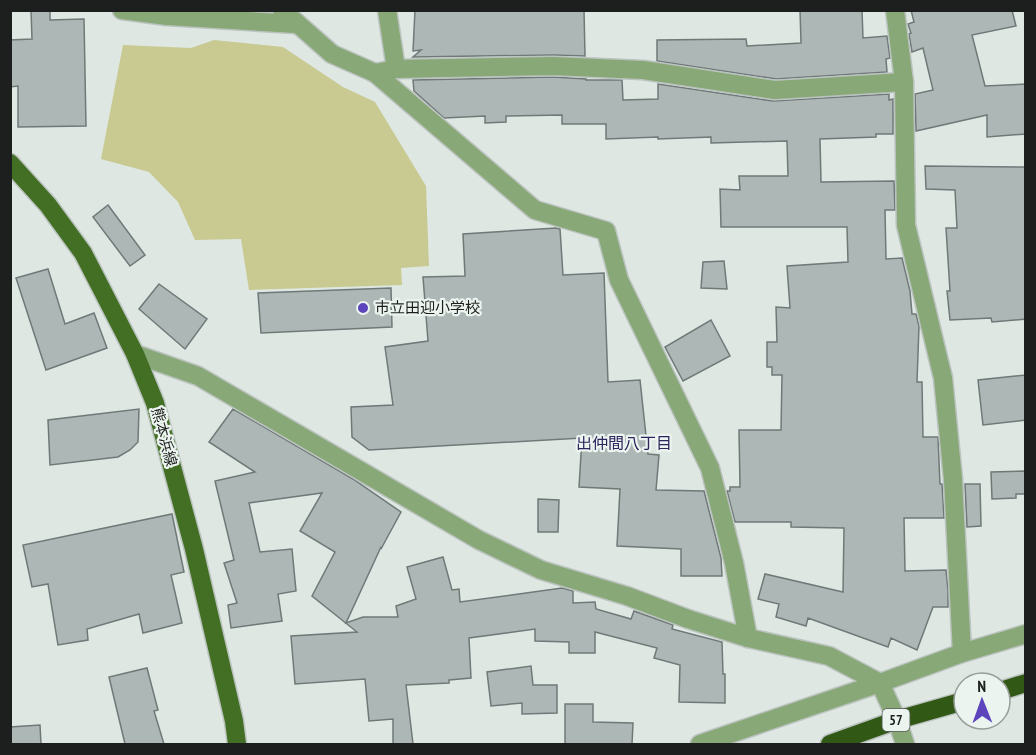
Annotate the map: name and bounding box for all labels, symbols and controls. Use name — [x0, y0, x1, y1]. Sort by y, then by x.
place label: 市立田迎小学校 — [375, 298, 480, 317]
marker: 市立田迎小学校 — [356, 301, 370, 315]
street label: 熊本浜線 — [148, 405, 181, 468]
district label: 出仲間八丁目 — [576, 433, 672, 453]
north arrow — [952, 671, 1012, 731]
text: N — [977, 676, 986, 696]
road number: 57 — [882, 709, 910, 731]

